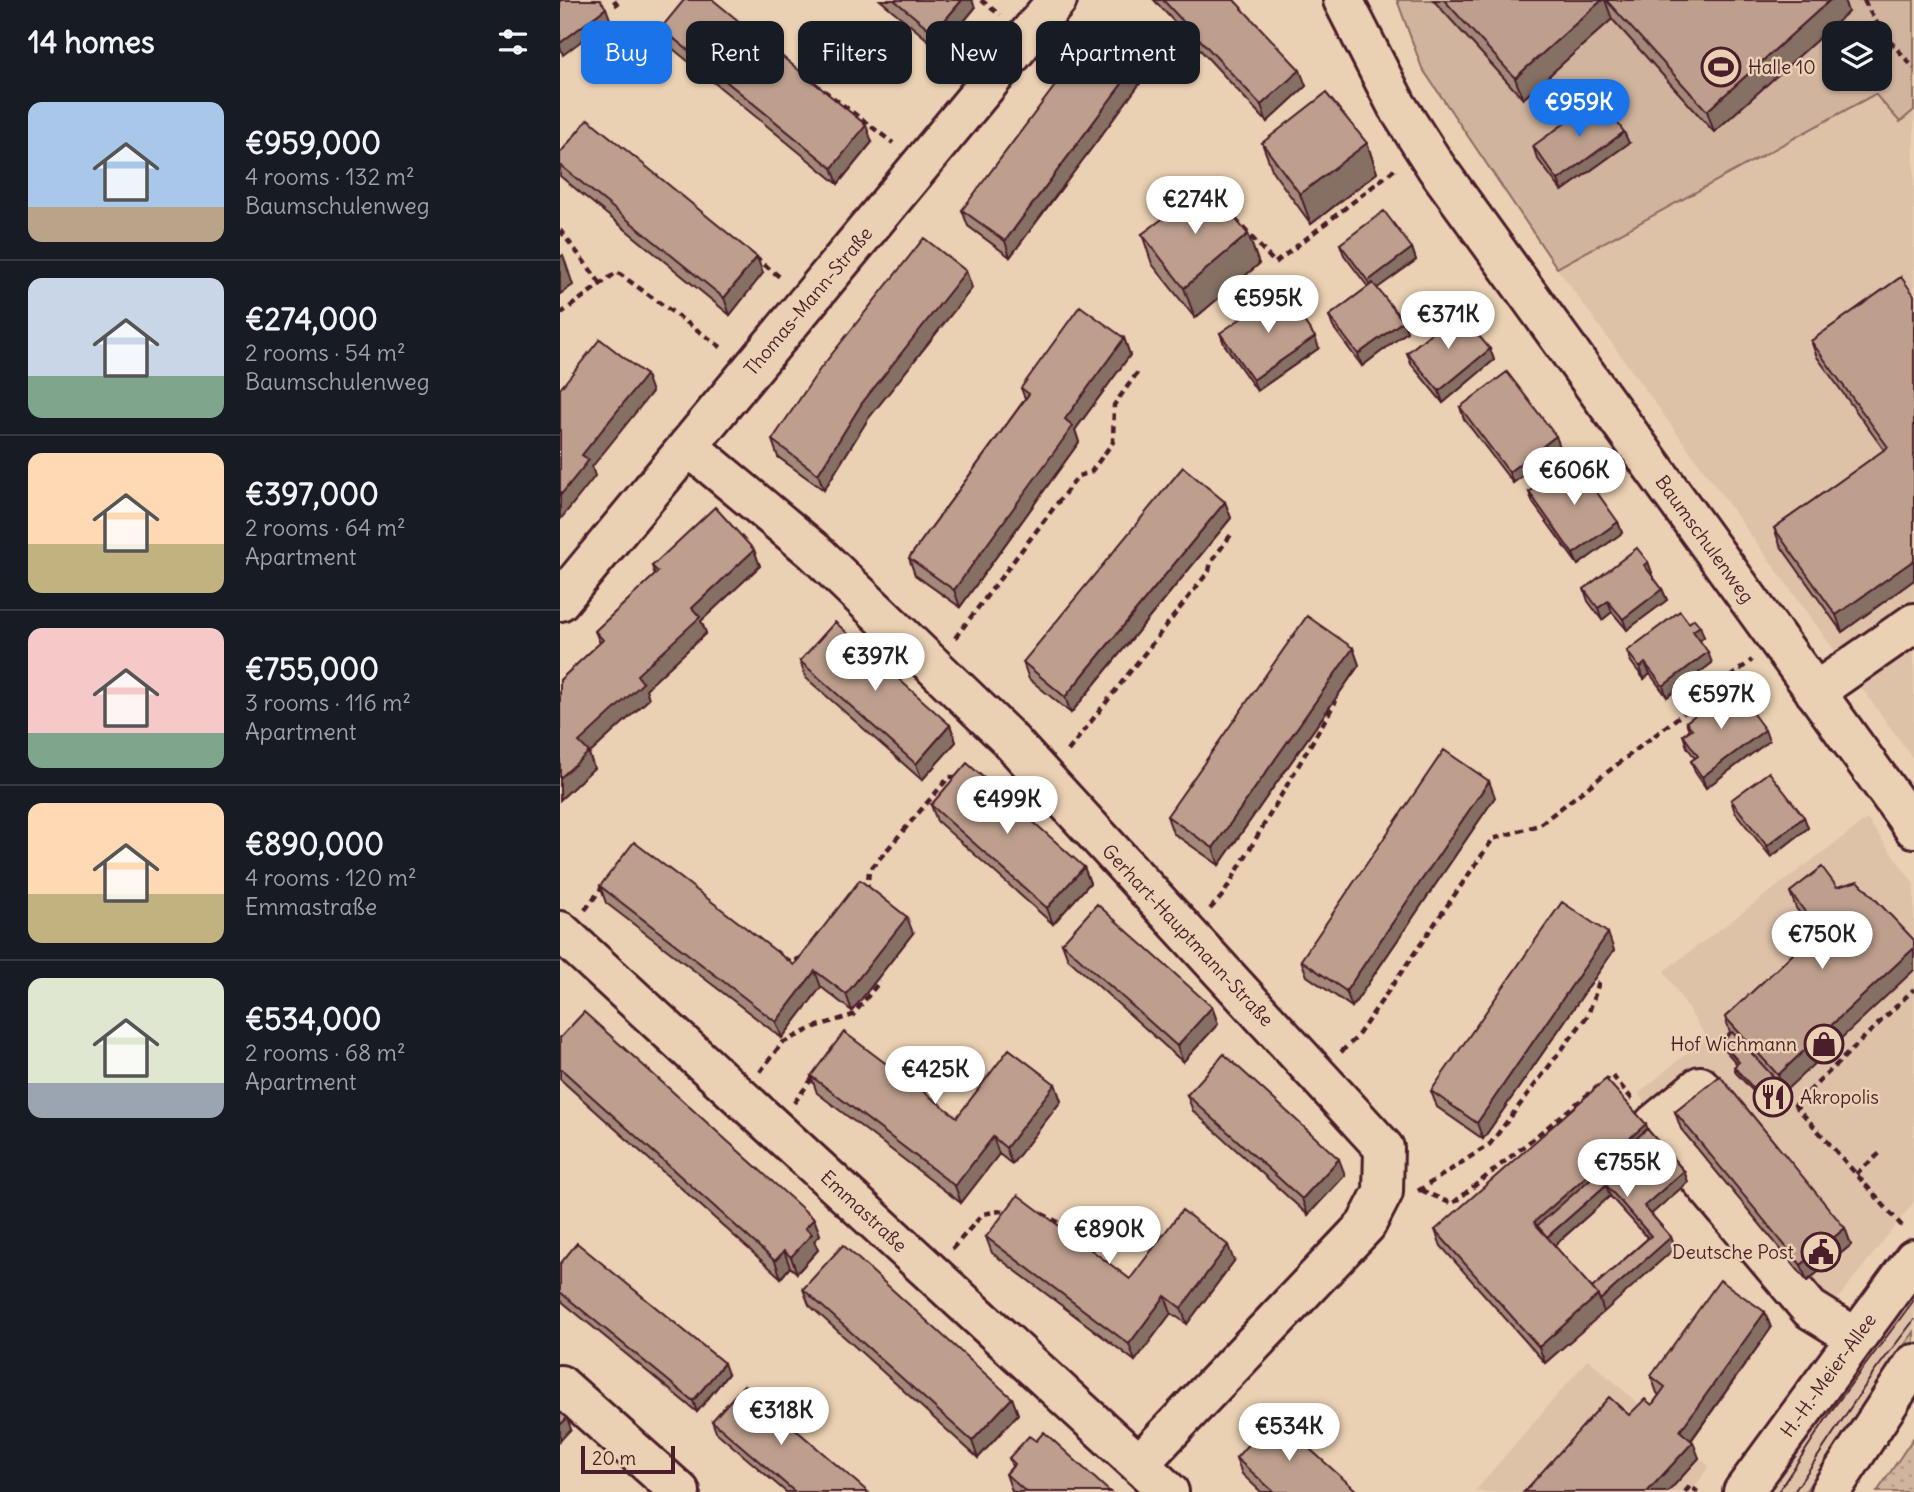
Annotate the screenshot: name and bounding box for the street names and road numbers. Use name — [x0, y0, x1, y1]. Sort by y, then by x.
street label: Thomas-Mann-Straße — [739, 222, 877, 380]
street label: Baumschulenweg — [1651, 470, 1759, 608]
street label: Gerhart-Hauptmann-Straße — [1097, 839, 1279, 1031]
street label: Emmastraße — [816, 1165, 912, 1257]
street label: H.-H.-Meier-Allee — [1775, 1308, 1881, 1442]

